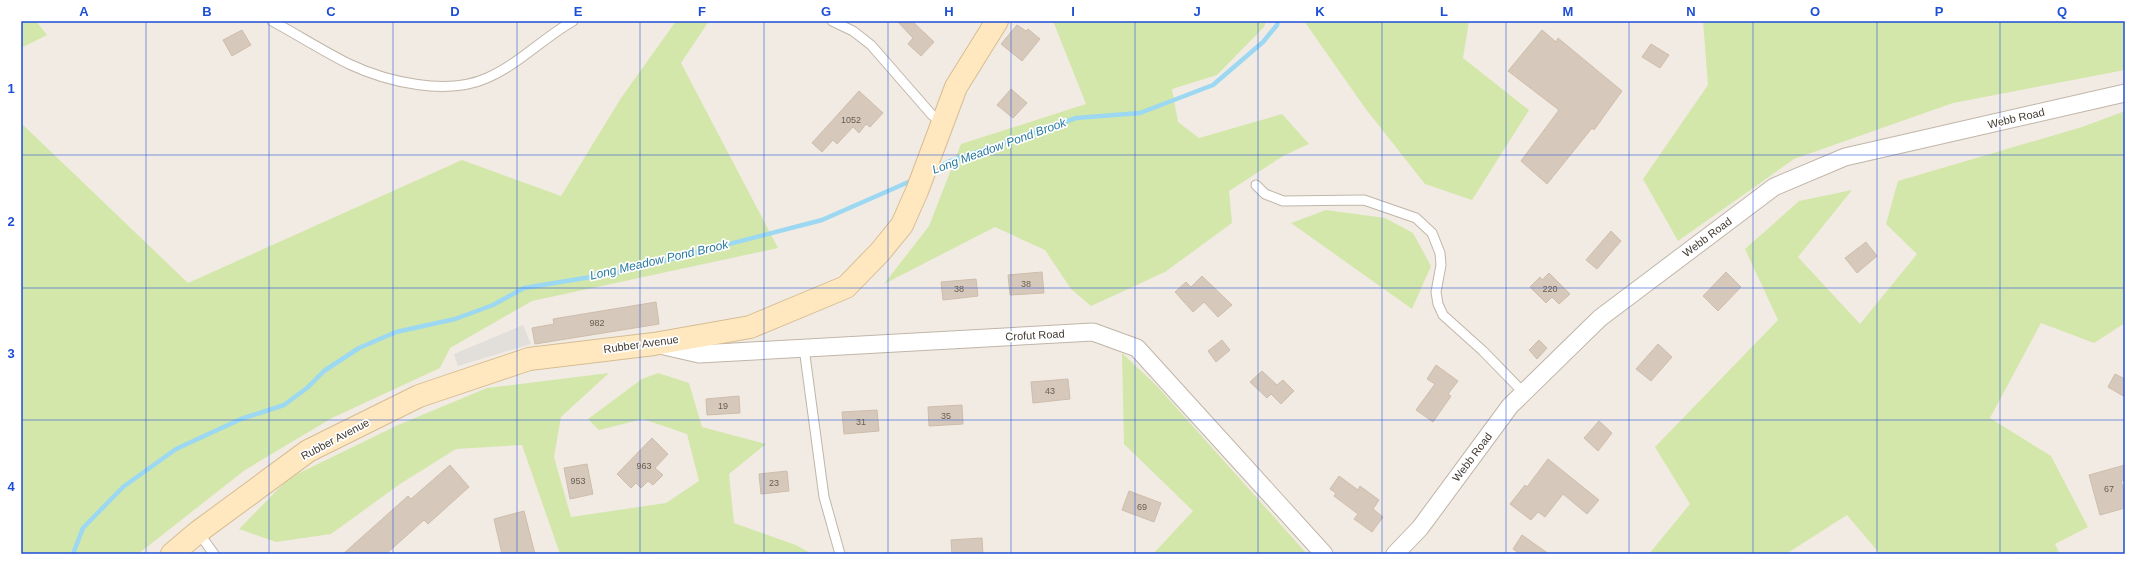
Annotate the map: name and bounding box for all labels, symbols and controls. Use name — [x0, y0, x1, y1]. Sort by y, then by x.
text: A — [79, 4, 89, 19]
text: B — [202, 4, 212, 19]
text: C — [326, 4, 336, 19]
text: D — [450, 4, 460, 19]
text: E — [574, 4, 583, 19]
text: F — [698, 4, 706, 19]
text: G — [821, 4, 831, 19]
text: H — [944, 4, 954, 19]
text: I — [1071, 4, 1075, 19]
text: J — [1193, 4, 1201, 19]
text: K — [1315, 4, 1325, 19]
text: L — [1440, 4, 1448, 19]
text: M — [1563, 4, 1573, 19]
text: N — [1686, 4, 1696, 19]
text: O — [1810, 4, 1820, 19]
text: P — [1935, 4, 1944, 19]
text: Q — [2057, 4, 2067, 19]
text: 1 — [7, 81, 15, 96]
street label: Webb Road — [1986, 106, 2046, 130]
house number: 1052 — [841, 115, 861, 125]
water label: Long Meadow Pond Brook — [930, 115, 1069, 177]
text: 2 — [7, 214, 15, 229]
street label: Webb Road — [1680, 215, 1734, 259]
water label: Long Meadow Pond Brook — [589, 237, 730, 283]
house number: 38 — [1021, 279, 1031, 289]
house number: 38 — [954, 284, 964, 294]
house number: 220 — [1542, 284, 1558, 294]
house number: 982 — [589, 318, 605, 328]
street label: Crofut Road — [1005, 327, 1065, 343]
street label: Rubber Avenue — [603, 333, 679, 355]
text: 3 — [7, 346, 15, 361]
house number: 43 — [1045, 386, 1055, 396]
house number: 19 — [718, 401, 728, 411]
house number: 35 — [941, 411, 951, 421]
street label: Rubber Avenue — [299, 416, 371, 462]
house number: 31 — [856, 417, 866, 427]
street label: Webb Road — [1450, 430, 1494, 484]
house number: 963 — [636, 461, 652, 471]
house number: 953 — [570, 476, 586, 486]
house number: 23 — [769, 478, 779, 488]
text: 4 — [7, 479, 15, 494]
house number: 67 — [2104, 484, 2114, 494]
house number: 69 — [1137, 502, 1147, 512]

